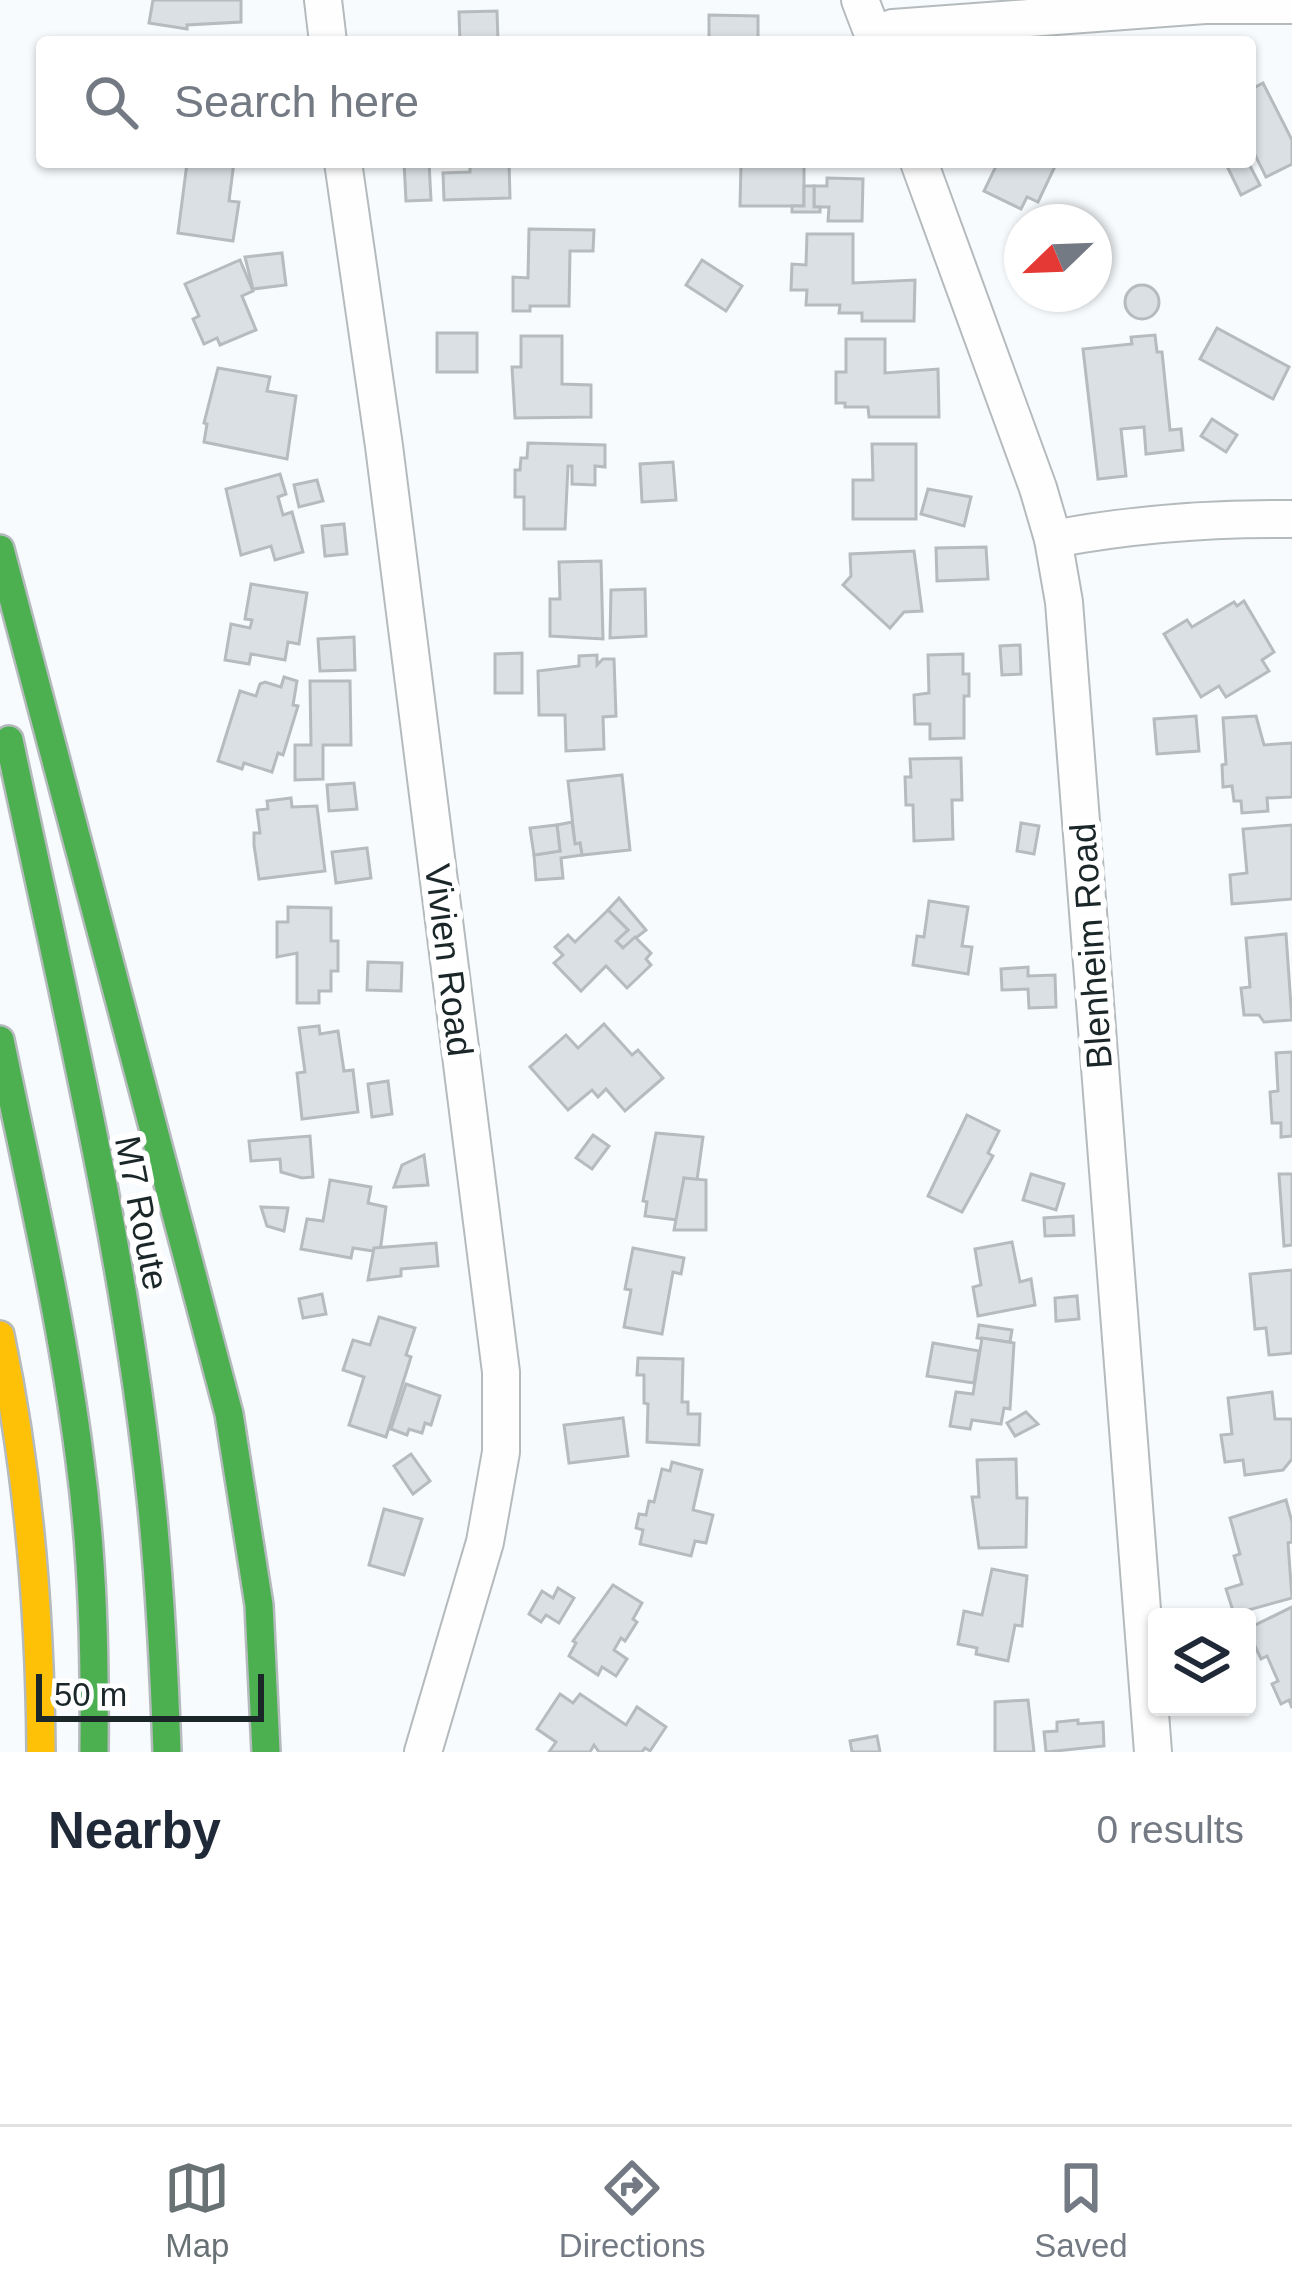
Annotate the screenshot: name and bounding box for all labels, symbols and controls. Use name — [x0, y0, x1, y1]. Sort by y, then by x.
search box — [36, 36, 1256, 168]
icon: search — [78, 69, 144, 135]
text: Search here — [174, 76, 419, 127]
north arrow — [1004, 204, 1112, 312]
street label: Blenheim Road — [1062, 822, 1120, 1070]
street label: Vivien Road — [417, 861, 481, 1059]
street label: M7 Route — [107, 1132, 177, 1294]
map controls — [1148, 1608, 1256, 1716]
button: layers — [1148, 1608, 1256, 1716]
scale bar — [36, 1668, 264, 1721]
text: 50 m — [54, 1676, 127, 1713]
text: Nearby — [48, 1802, 221, 1859]
text: 0 results — [1097, 1808, 1244, 1851]
tab: Map — [164, 2155, 230, 2265]
tab: Directions — [559, 2155, 706, 2265]
tab: Saved — [1034, 2155, 1128, 2265]

